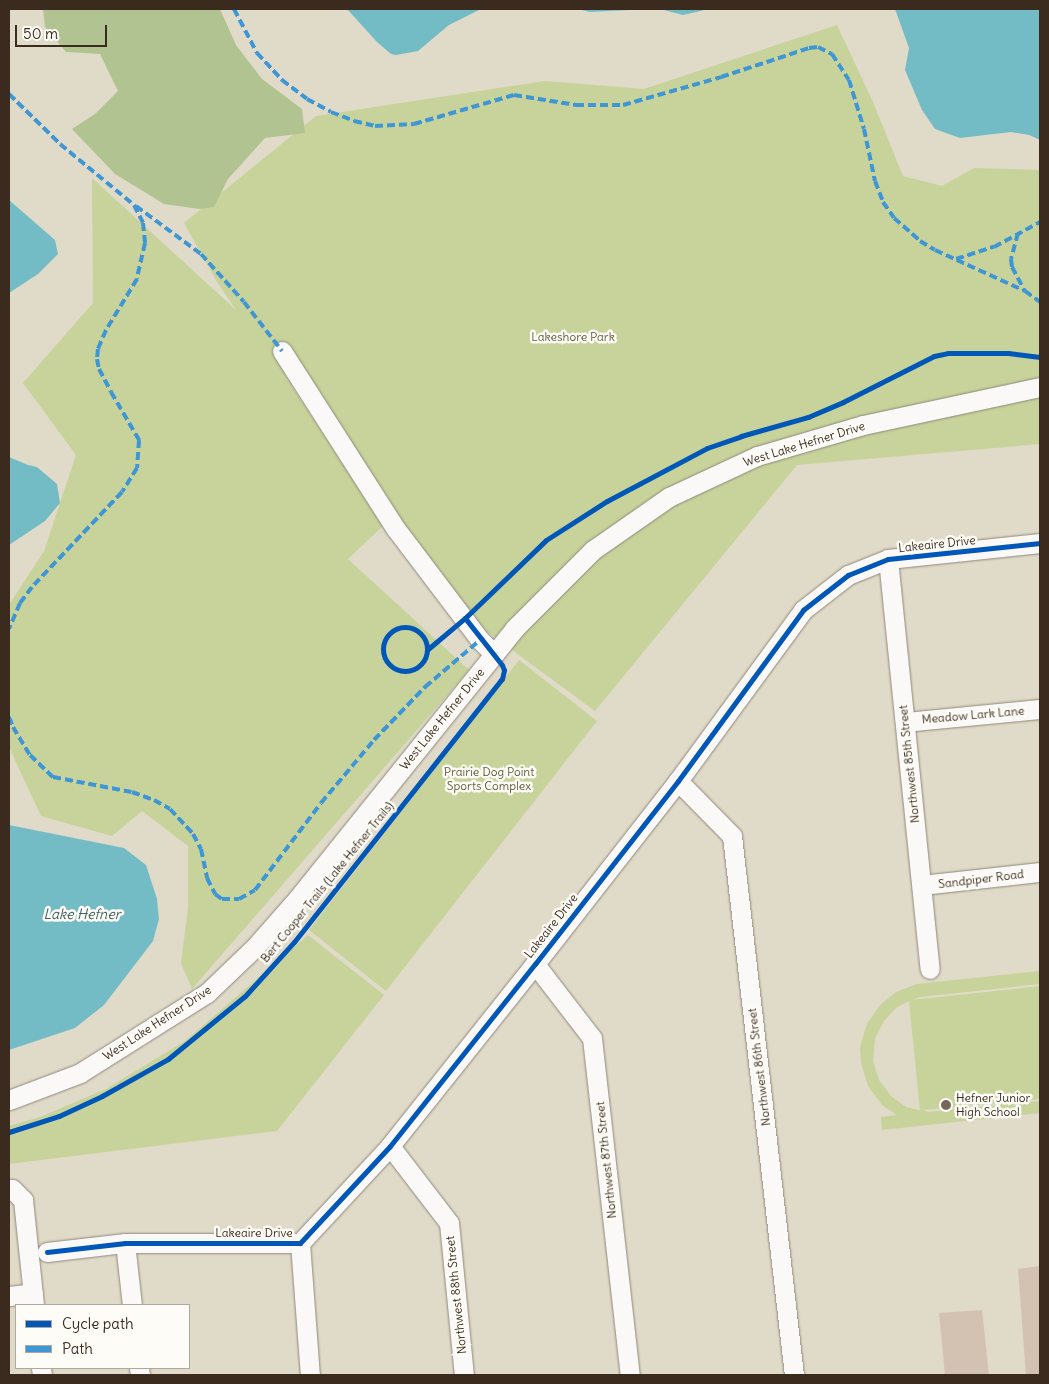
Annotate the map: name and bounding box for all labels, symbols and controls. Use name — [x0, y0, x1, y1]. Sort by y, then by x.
scale bar — [18, 15, 110, 47]
text: 50 m — [23, 24, 58, 43]
park label: Lakeshore Park — [531, 330, 615, 344]
street label: West Lake Hefner Drive — [741, 419, 867, 469]
street label: Lakeaire Drive — [898, 533, 976, 555]
street label: West Lake Hefner Drive — [397, 665, 487, 773]
street label: Meadow Lark Lane — [921, 703, 1025, 727]
street label: Northwest 85th Street — [896, 704, 922, 824]
park label: Prairie Dog Point Sports Complex — [444, 765, 534, 793]
street label: Bert Cooper Trails (Lake Hefner Trails) — [258, 799, 396, 965]
street label: Sandpiper Road — [937, 867, 1025, 891]
street label: Lakeaire Drive — [521, 891, 581, 961]
water label: Lake Hefner — [44, 906, 120, 922]
street label: West Lake Hefner Drive — [100, 983, 214, 1063]
street label: Northwest 86th Street — [745, 1007, 773, 1127]
place label: Hefner Junior High School — [956, 1091, 1030, 1119]
marker: Hefner Junior High School — [940, 1099, 952, 1111]
street label: Northwest 87th Street — [593, 1101, 619, 1219]
street label: Lakeaire Drive — [215, 1226, 293, 1240]
street label: Northwest 88th Street — [443, 1235, 469, 1355]
legend — [15, 1304, 190, 1369]
text: Cycle path — [62, 1314, 134, 1333]
text: Path — [62, 1339, 93, 1358]

